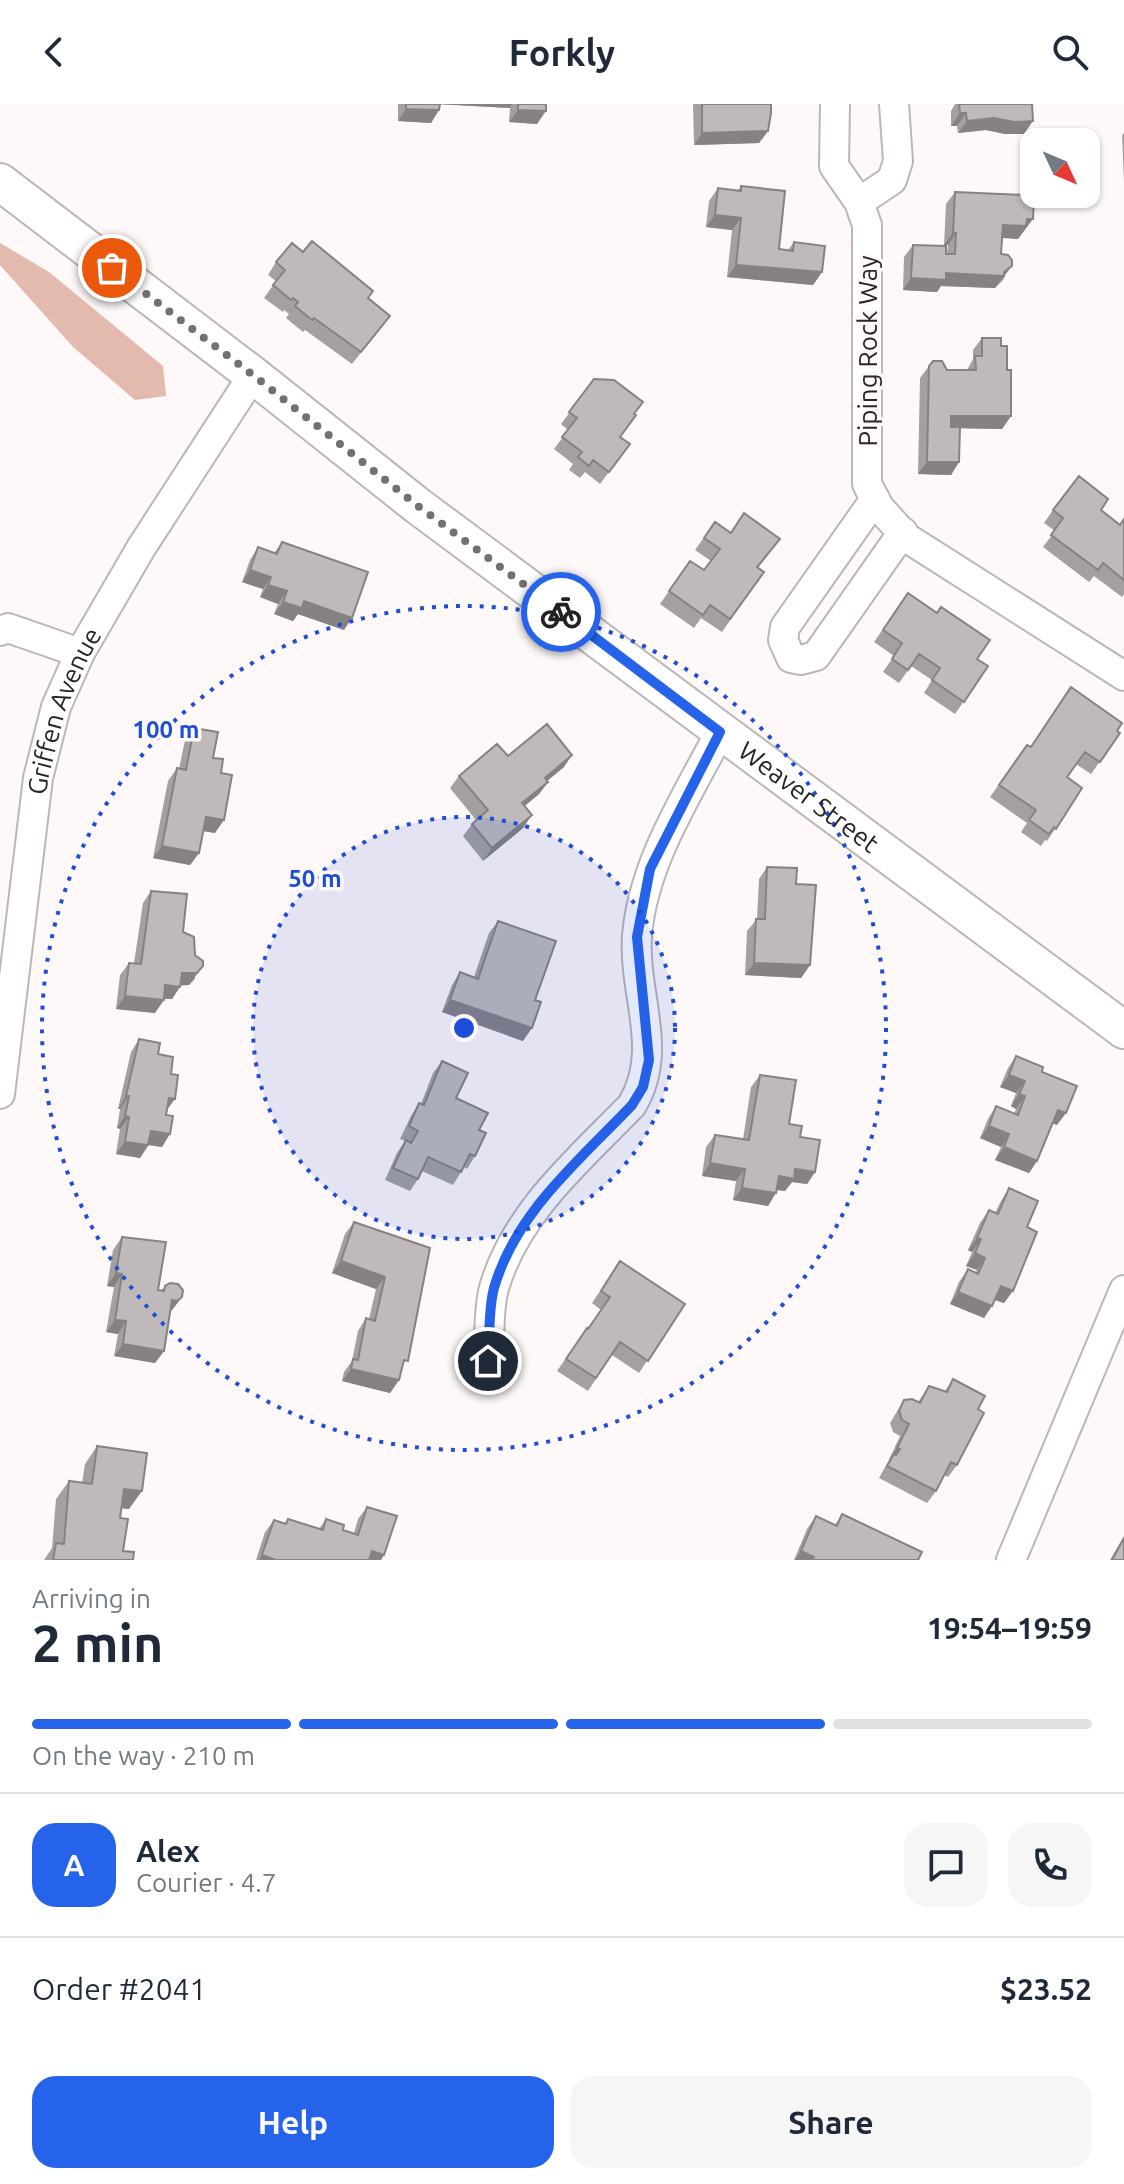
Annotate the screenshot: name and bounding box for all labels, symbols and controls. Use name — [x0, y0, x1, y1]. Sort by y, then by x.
icon: back — [32, 30, 76, 74]
icon: search — [1048, 30, 1092, 74]
text: Forkly — [509, 32, 615, 73]
north arrow — [1020, 128, 1100, 208]
map controls — [1020, 128, 1100, 208]
pin — [78, 234, 146, 302]
icon: bag — [90, 246, 134, 290]
street label: Piping Rock Way — [853, 255, 882, 447]
courier — [521, 572, 601, 652]
icon: bike — [539, 590, 583, 634]
street label: Griffen Avenue — [22, 622, 106, 796]
text: 100 m — [133, 716, 199, 743]
street label: Weaver Street — [734, 735, 885, 858]
text: 50 m — [288, 865, 342, 892]
centre of rings — [450, 1014, 478, 1042]
pin — [454, 1327, 522, 1395]
icon: home — [466, 1339, 510, 1383]
text: Arriving in — [32, 1584, 151, 1613]
text: 19:54–19:59 — [927, 1611, 1092, 1645]
text: 2 min — [32, 1614, 163, 1672]
text: On the way · 210 m — [32, 1741, 255, 1770]
button: chat — [904, 1823, 988, 1907]
button: phone — [1008, 1823, 1092, 1907]
text: Alex — [136, 1834, 200, 1868]
text: A — [63, 1848, 85, 1882]
text: Courier · 4.7 — [136, 1868, 276, 1897]
text: Order #2041 — [32, 1972, 206, 2006]
text: $23.52 — [1000, 1972, 1092, 2006]
button: Help — [32, 2076, 554, 2168]
button: Share — [570, 2076, 1092, 2168]

